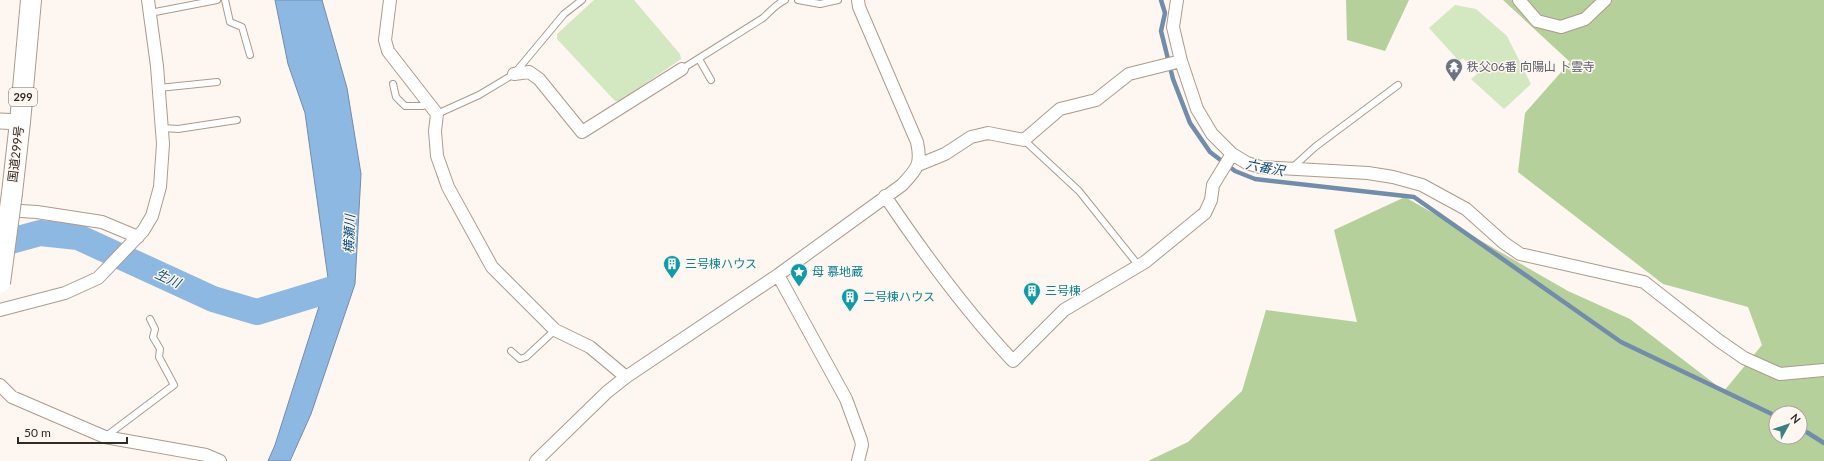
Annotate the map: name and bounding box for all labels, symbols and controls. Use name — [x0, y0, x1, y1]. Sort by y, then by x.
temple icon: 秩父06番 向陽山 卜雲寺 — [1444, 57, 1464, 82]
place label: 秩父06番 向陽山 卜雲寺 — [1467, 59, 1595, 74]
road number: 299 — [9, 88, 37, 106]
street label: 国道299号 — [5, 125, 26, 183]
water label: 六番沢 — [1244, 155, 1288, 179]
water label: 横瀬川 — [340, 212, 358, 254]
building icon: 三号棟ハウス — [662, 254, 682, 279]
place label: 三号棟ハウス — [685, 256, 757, 271]
place icon: 母 慕地蔵 — [789, 262, 809, 287]
place label: 母 慕地蔵 — [812, 264, 863, 279]
water label: 生川 — [153, 265, 185, 292]
building icon: 三号棟 — [1022, 281, 1042, 306]
place label: 三号棟 — [1045, 283, 1081, 298]
building icon: 二号棟ハウス — [840, 287, 860, 312]
place label: 二号棟ハウス — [863, 289, 935, 304]
north arrow — [1768, 405, 1808, 445]
text: N — [1788, 411, 1804, 426]
scale bar — [18, 419, 127, 445]
text: 50 m — [24, 425, 51, 440]

